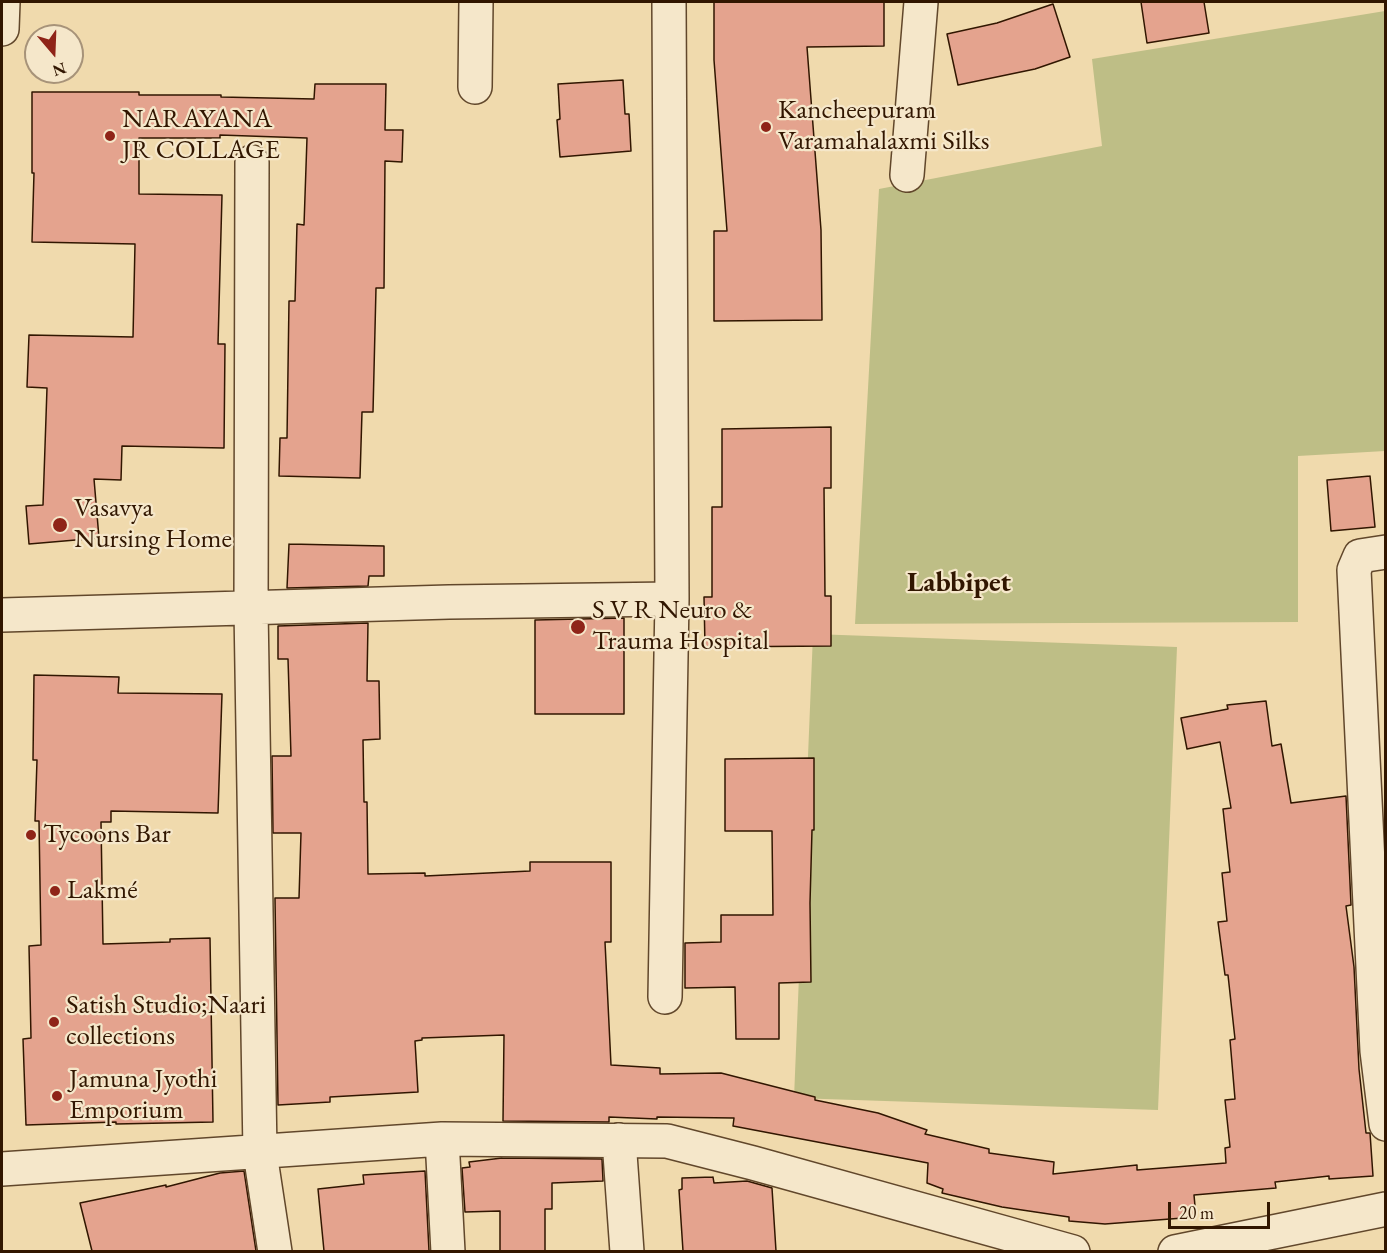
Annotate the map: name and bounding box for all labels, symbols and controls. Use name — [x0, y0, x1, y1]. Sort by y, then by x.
north arrow — [24, 24, 84, 84]
text: N — [50, 58, 69, 82]
place label: Kancheepuram Varamahalaxmi Silks — [778, 95, 989, 158]
place label: NARAYANA JR COLLAGE — [122, 104, 280, 167]
marker: Kancheepuram Varamahalaxmi Silks — [759, 120, 773, 134]
marker: NARAYANA JR COLLAGE — [103, 129, 117, 143]
place label: Vasavya Nursing Home — [74, 493, 232, 556]
marker: Vasavya Nursing Home — [51, 516, 69, 534]
district label: Labbipet — [907, 566, 1011, 600]
place label: S V R Neuro & Trauma Hospital — [592, 595, 769, 658]
marker: S V R Neuro & Trauma Hospital — [569, 618, 587, 636]
place label: Tycoons Bar — [43, 819, 171, 851]
marker: Tycoons Bar — [24, 828, 38, 842]
place label: Lakmé — [67, 875, 138, 907]
marker: Lakmé — [48, 884, 62, 898]
place label: Satish Studio;Naari collections — [66, 990, 266, 1053]
marker: Satish Studio;Naari collections — [47, 1015, 61, 1029]
place label: Jamuna Jyothi Emporium — [69, 1064, 217, 1127]
marker: Jamuna Jyothi Emporium — [50, 1089, 64, 1103]
scale bar — [1171, 1190, 1273, 1228]
text: 20 m — [1179, 1201, 1214, 1224]

